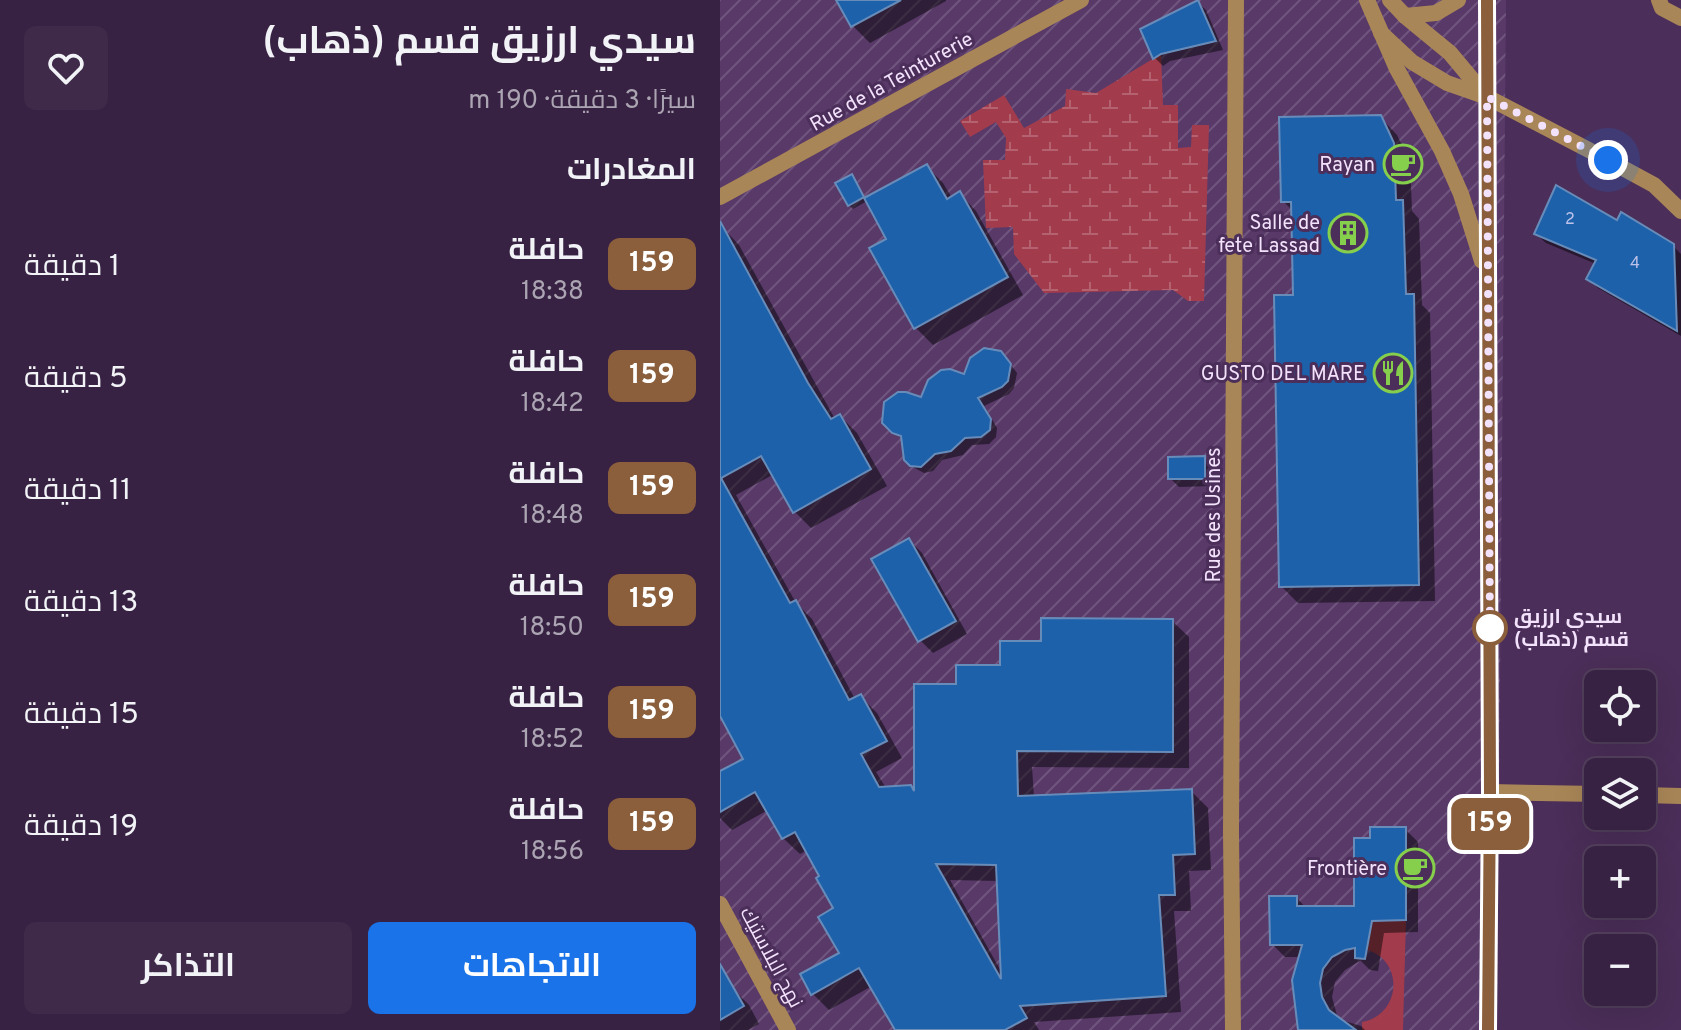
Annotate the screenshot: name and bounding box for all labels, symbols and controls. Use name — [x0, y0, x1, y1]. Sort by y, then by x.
text: سيدي ارزيق قسم (ذهاب) — [262, 19, 696, 68]
button: heart — [24, 26, 108, 110]
street label: Rue de la Teinturerie — [806, 27, 978, 138]
text: سيرًا · 3 دقيقة · 190 m — [468, 85, 696, 118]
your location — [1588, 140, 1628, 180]
cafe icon: Rayan — [1382, 143, 1424, 185]
text: المغادرات — [567, 153, 696, 190]
place label: Rayan — [1319, 153, 1375, 179]
house number: 2 — [1565, 210, 1575, 230]
place label: Salle de fete Lassad — [1218, 211, 1320, 260]
building icon: Salle de fete Lassad — [1327, 212, 1369, 254]
text: حافلة — [509, 233, 584, 270]
text: 159 — [629, 246, 675, 282]
text: 1 دقيقة — [24, 249, 120, 286]
house number: 4 — [1630, 254, 1640, 274]
text: 18:38 — [521, 276, 584, 309]
text: حافلة — [509, 345, 584, 382]
restaurant icon: GUSTO DEL MARE — [1372, 352, 1414, 394]
text: 159 — [629, 358, 675, 394]
text: 5 دقيقة — [24, 361, 128, 398]
place label: GUSTO DEL MARE — [1201, 362, 1365, 388]
text: 18:42 — [521, 388, 584, 421]
street label: Rue des Usines — [1202, 447, 1228, 583]
text: حافلة — [509, 457, 584, 494]
text: 159 — [629, 470, 675, 506]
text: 11 دقيقة — [24, 473, 131, 510]
text: 18:48 — [521, 500, 584, 533]
text: حافلة — [509, 569, 584, 606]
text: 159 — [629, 582, 675, 618]
text: 13 دقيقة — [24, 585, 138, 622]
place label: سيدي ارزيق قسم (ذهاب) — [1514, 605, 1629, 654]
marker: سيدي ارزيق قسم (ذهاب) — [1473, 611, 1507, 645]
text: 18:50 — [520, 612, 584, 645]
map controls — [1584, 670, 1656, 1006]
button: locate — [1584, 670, 1656, 742]
text: حافلة — [509, 681, 584, 718]
text: 159 — [629, 694, 675, 730]
text: 15 دقيقة — [24, 697, 139, 734]
text: 18:52 — [521, 724, 584, 757]
button: layers — [1584, 758, 1656, 830]
text: حافلة — [509, 793, 584, 830]
line badge: 159 — [1444, 798, 1536, 850]
text: 159 — [629, 806, 675, 842]
text: 159 — [1467, 806, 1513, 842]
text: 19 دقيقة — [24, 809, 138, 846]
text: 18:56 — [521, 836, 584, 869]
button: + — [1584, 846, 1656, 918]
cafe icon: Frontière — [1394, 847, 1436, 889]
place label: Frontière — [1307, 857, 1387, 883]
street label: نهج البلاستيك — [733, 903, 808, 1013]
button: التذاكر — [24, 922, 352, 1014]
button: الاتجاهات — [368, 922, 696, 1014]
button: − — [1584, 934, 1656, 1006]

